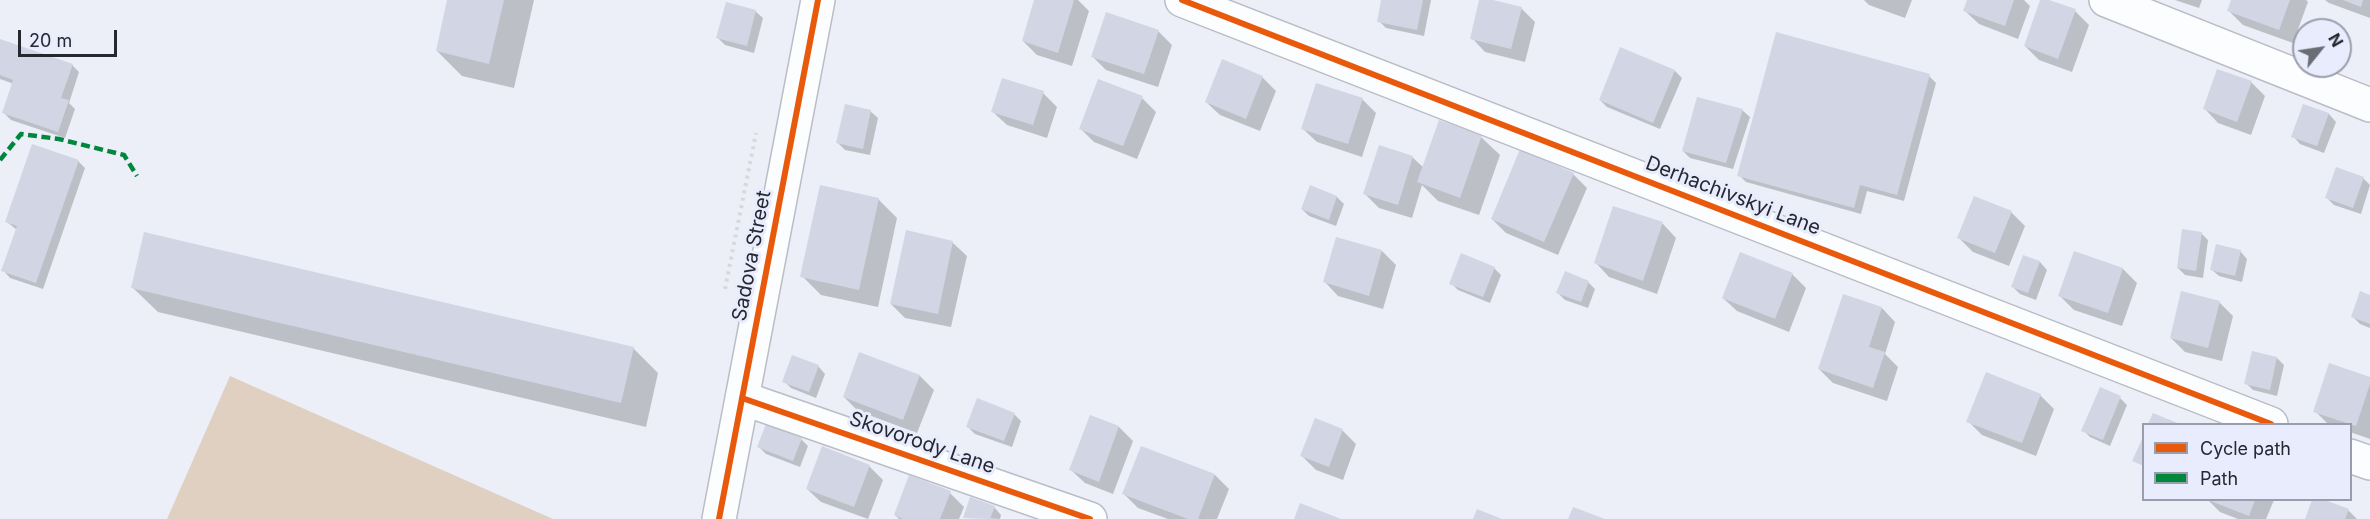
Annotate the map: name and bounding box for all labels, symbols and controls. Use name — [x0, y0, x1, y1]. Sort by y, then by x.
scale bar — [21, 18, 120, 56]
north arrow — [2292, 18, 2352, 78]
text: 20 m — [29, 30, 72, 51]
text: N — [2324, 30, 2348, 50]
street label: Derhachivskyi Lane — [1642, 152, 1824, 240]
street label: Sadova Street — [728, 189, 776, 323]
street label: Skovorody Lane — [846, 407, 998, 479]
legend — [2142, 423, 2352, 501]
text: Cycle path — [2200, 438, 2291, 459]
text: Path — [2200, 468, 2238, 489]

